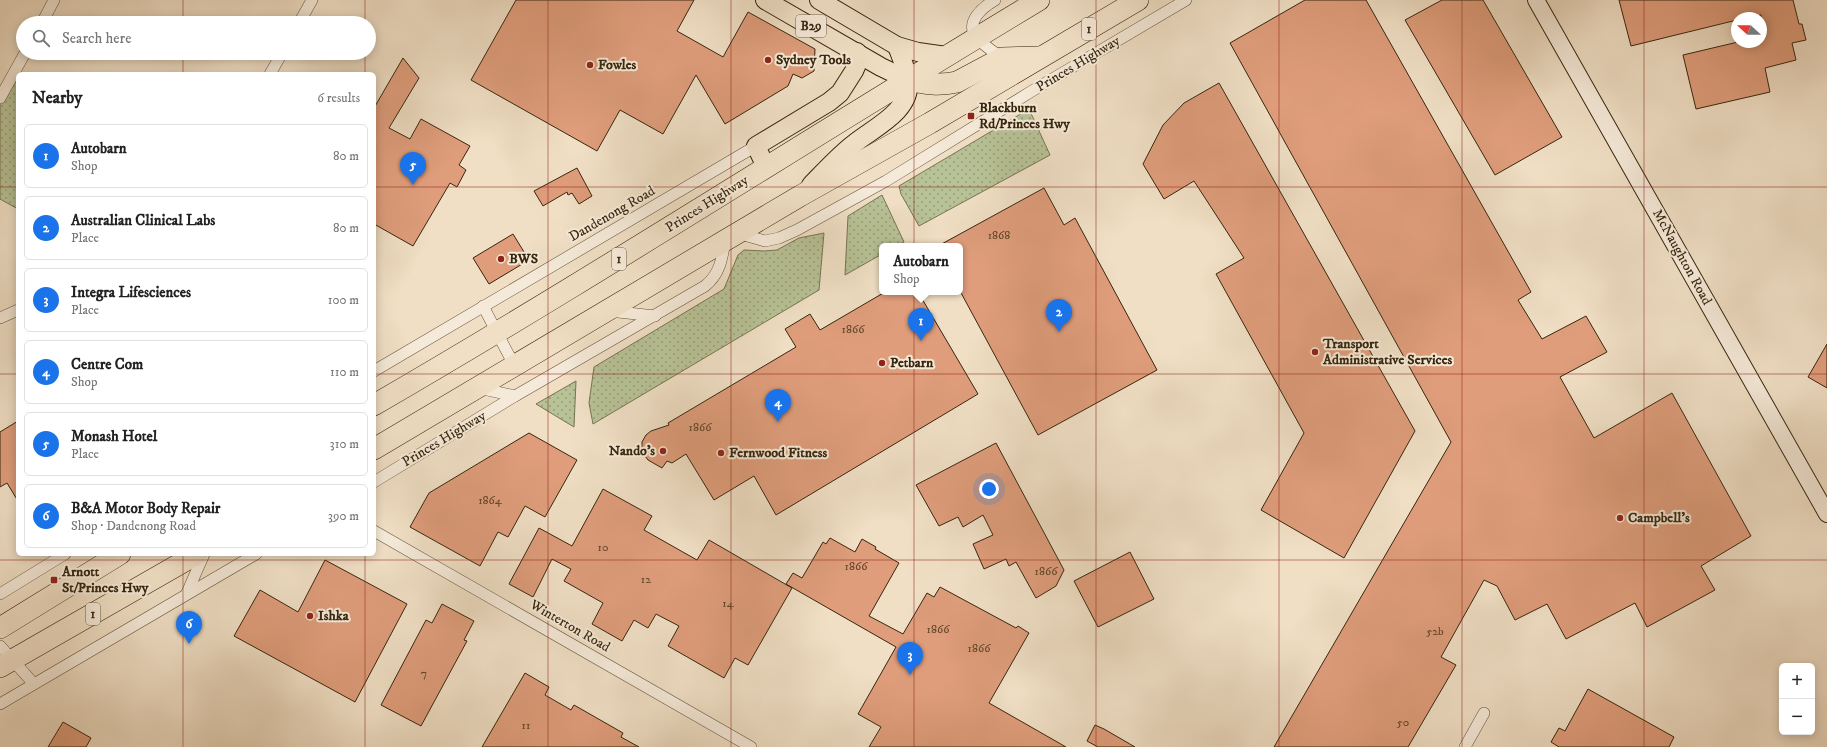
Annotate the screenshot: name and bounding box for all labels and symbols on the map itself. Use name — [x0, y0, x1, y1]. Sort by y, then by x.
north arrow — [1731, 12, 1767, 48]
road number: B29 — [796, 15, 826, 37]
road number: 1 — [1082, 18, 1096, 40]
street label: Princes Highway — [1033, 32, 1123, 96]
place label: Sydney Tools — [776, 51, 851, 69]
marker: Sydney Tools — [763, 55, 773, 65]
place label: Fowles — [598, 56, 637, 74]
marker: Fowles — [585, 60, 595, 70]
place label: Blackburn Rd/Princes Hwy — [979, 99, 1070, 133]
marker: Blackburn Rd/Princes Hwy — [966, 111, 976, 121]
pin: 5 — [400, 152, 426, 185]
street label: Princes Highway — [662, 171, 752, 237]
street label: Dandenong Road — [566, 182, 658, 246]
street label: McNaughton Road — [1648, 206, 1716, 308]
house number: 1868 — [988, 228, 1010, 243]
road number: 1 — [612, 248, 626, 270]
place label: BWS — [509, 250, 538, 268]
marker: BWS — [496, 254, 506, 264]
pin: 2 — [1046, 299, 1072, 332]
pin: 1 — [908, 308, 934, 341]
house number: 1866 — [842, 322, 865, 337]
place label: Transport Administrative Services — [1322, 335, 1452, 369]
marker: Transport Administrative Services — [1310, 347, 1320, 357]
place label: Petbarn — [890, 354, 934, 372]
marker: Petbarn — [877, 358, 887, 368]
pin: 4 — [765, 389, 791, 422]
street label: Princes Highway — [399, 407, 489, 471]
house number: 1866 — [689, 420, 712, 435]
place label: Nando's — [609, 442, 655, 460]
place label: Fernwood Fitness — [729, 444, 827, 462]
marker: Nando's — [658, 446, 668, 456]
marker: Fernwood Fitness — [716, 448, 726, 458]
your location — [979, 479, 999, 499]
house number: 1864 — [478, 493, 503, 508]
place label: Campbell's — [1628, 509, 1690, 527]
marker: Campbell's — [1615, 513, 1625, 523]
house number: 10 — [598, 540, 608, 555]
house number: 1866 — [845, 559, 868, 574]
place label: Arnott St/Princes Hwy — [61, 563, 149, 597]
house number: 1866 — [1035, 564, 1058, 579]
house number: 12 — [641, 572, 651, 587]
marker: Arnott St/Princes Hwy — [49, 575, 59, 585]
street label: Winterton Road — [526, 595, 613, 656]
house number: 14 — [722, 596, 735, 611]
road number: 1 — [86, 603, 100, 625]
place label: Ishka — [318, 607, 350, 625]
pin: 6 — [176, 611, 202, 644]
marker: Ishka — [305, 611, 315, 621]
house number: 1866 — [927, 622, 950, 637]
house number: 52b — [1426, 624, 1444, 639]
house number: 1866 — [968, 641, 991, 656]
pin: 3 — [897, 642, 923, 675]
house number: 7 — [421, 666, 427, 681]
house number: 50 — [1397, 715, 1409, 730]
house number: 11 — [522, 718, 530, 733]

